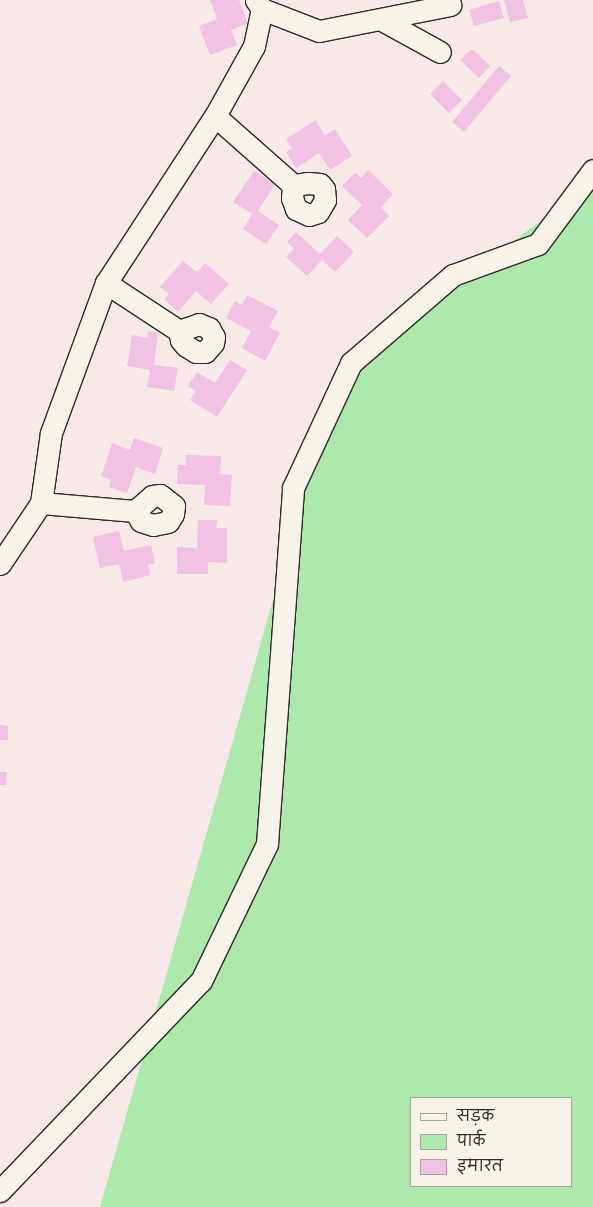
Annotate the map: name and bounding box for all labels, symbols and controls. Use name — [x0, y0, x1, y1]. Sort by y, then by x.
legend — [410, 1097, 573, 1187]
text: सड़क — [457, 1103, 494, 1126]
text: पार्क — [457, 1128, 485, 1151]
text: इमारत — [457, 1153, 503, 1176]

